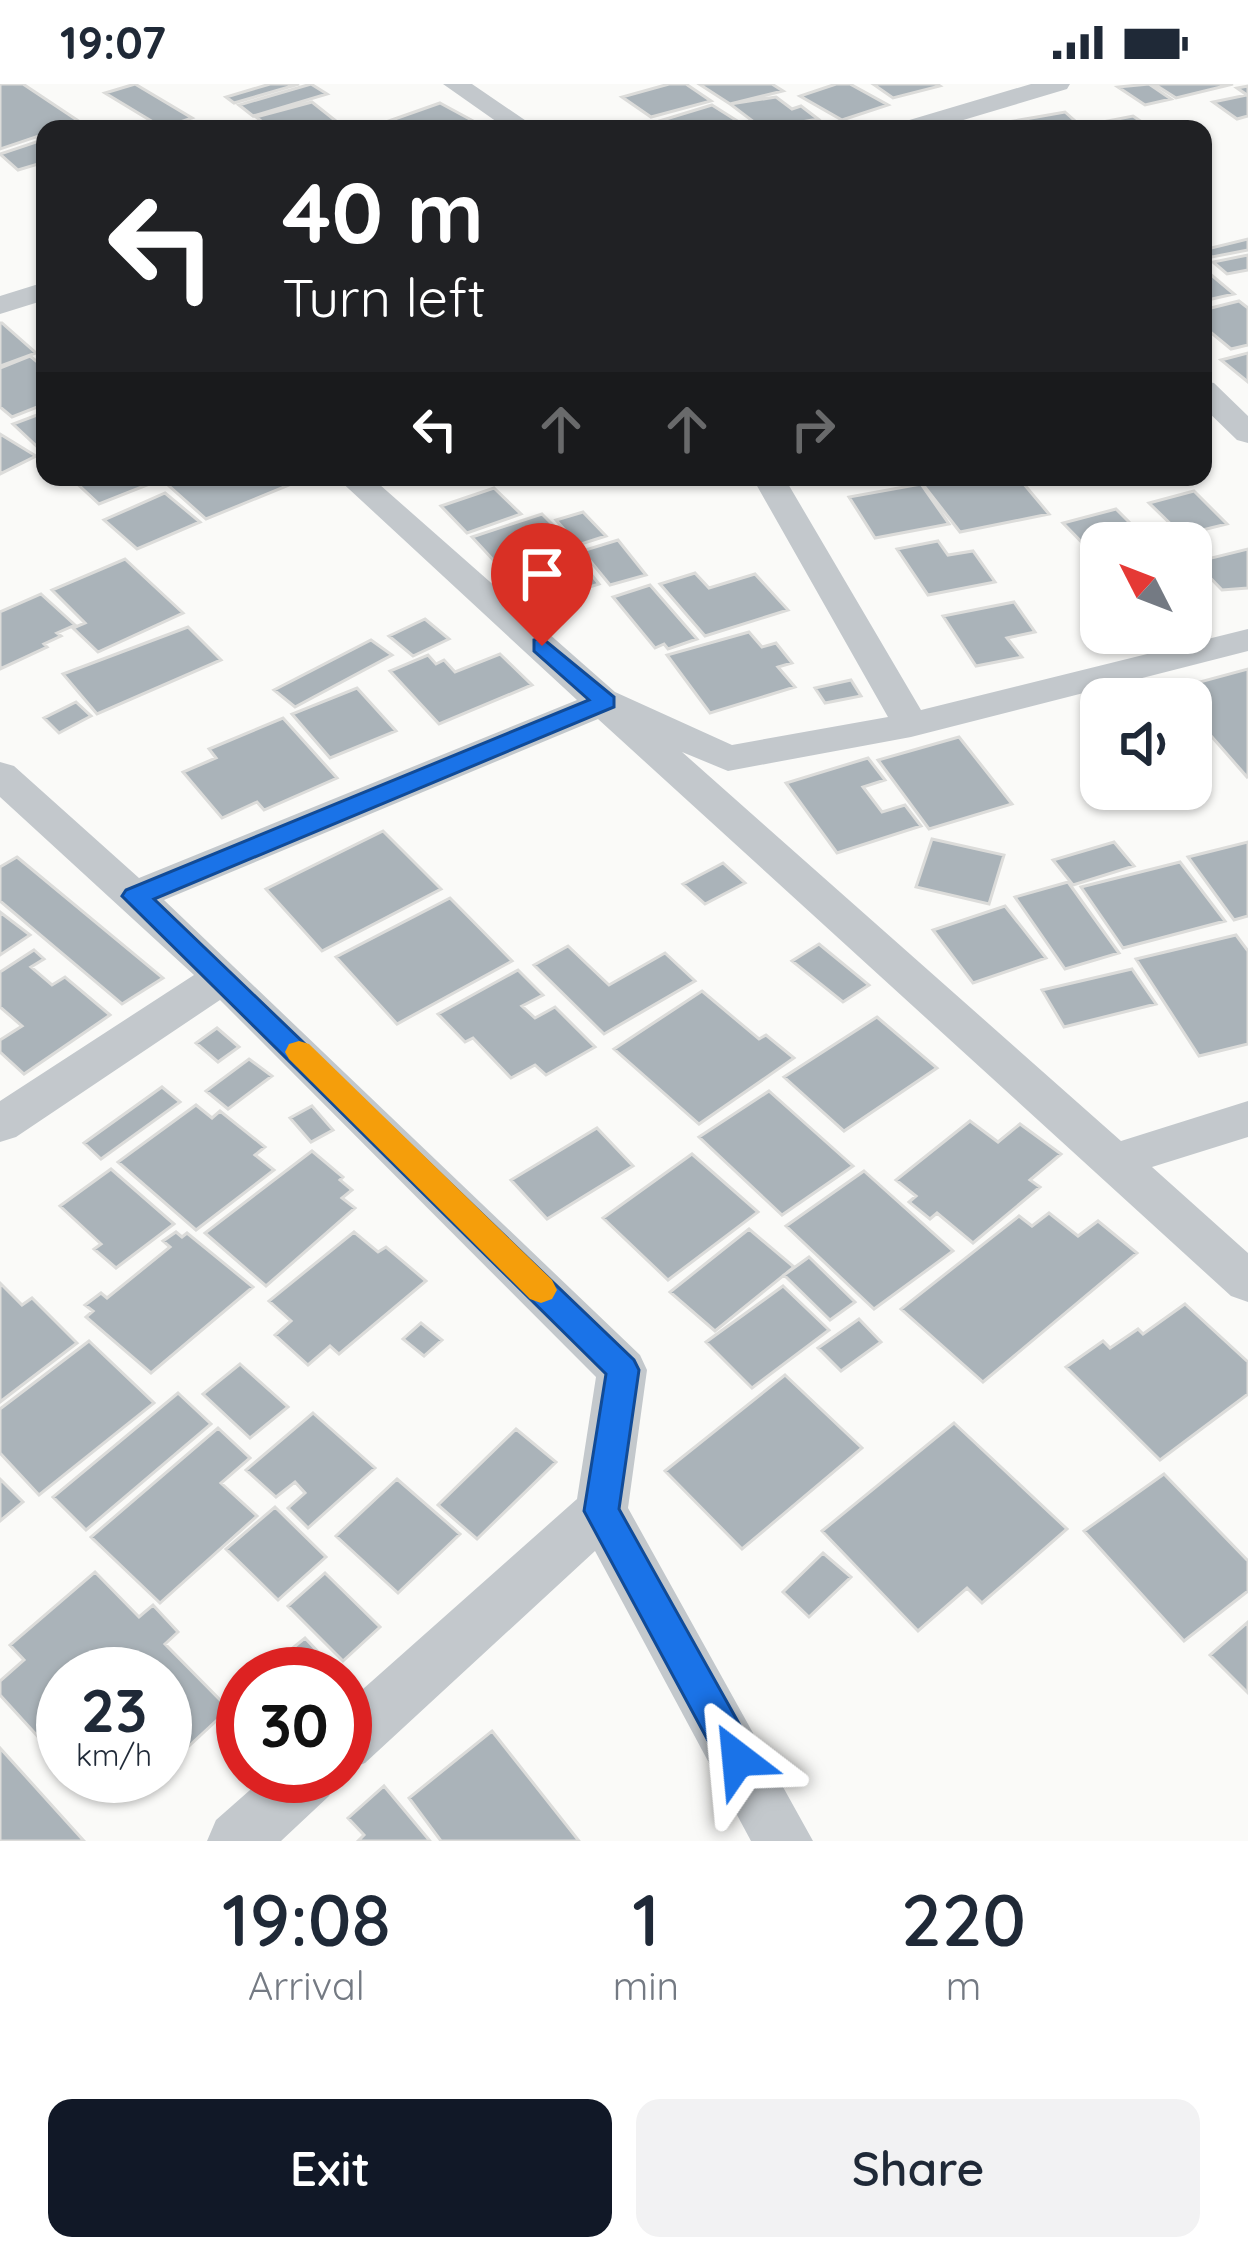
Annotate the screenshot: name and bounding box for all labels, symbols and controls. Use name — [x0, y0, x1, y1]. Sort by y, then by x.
text: 19:07 — [60, 14, 166, 70]
text: 40 m — [282, 159, 484, 264]
icon: left — [84, 168, 240, 324]
text: Turn left — [282, 263, 486, 331]
icon: left — [402, 396, 468, 462]
icon: ahead — [528, 396, 594, 462]
icon: ahead — [654, 396, 720, 462]
icon: right — [780, 396, 846, 462]
north arrow — [1080, 522, 1212, 654]
map controls — [1080, 522, 1212, 810]
pin — [491, 523, 593, 646]
icon: arrive — [509, 541, 575, 607]
button: sound — [1080, 678, 1212, 810]
speed limit sign: 30 — [216, 1647, 372, 1803]
text: 23 — [81, 1672, 147, 1747]
position arrow — [675, 1696, 801, 1822]
text: km/h — [76, 1736, 152, 1774]
text: 19:08 — [222, 1874, 391, 1964]
text: 1 — [632, 1874, 660, 1964]
text: 220 — [901, 1874, 1026, 1964]
text: Arrival — [248, 1961, 365, 2010]
text: min — [613, 1961, 679, 2010]
text: m — [946, 1961, 981, 2010]
button: Exit — [48, 2099, 612, 2237]
button: Share — [636, 2099, 1200, 2237]

